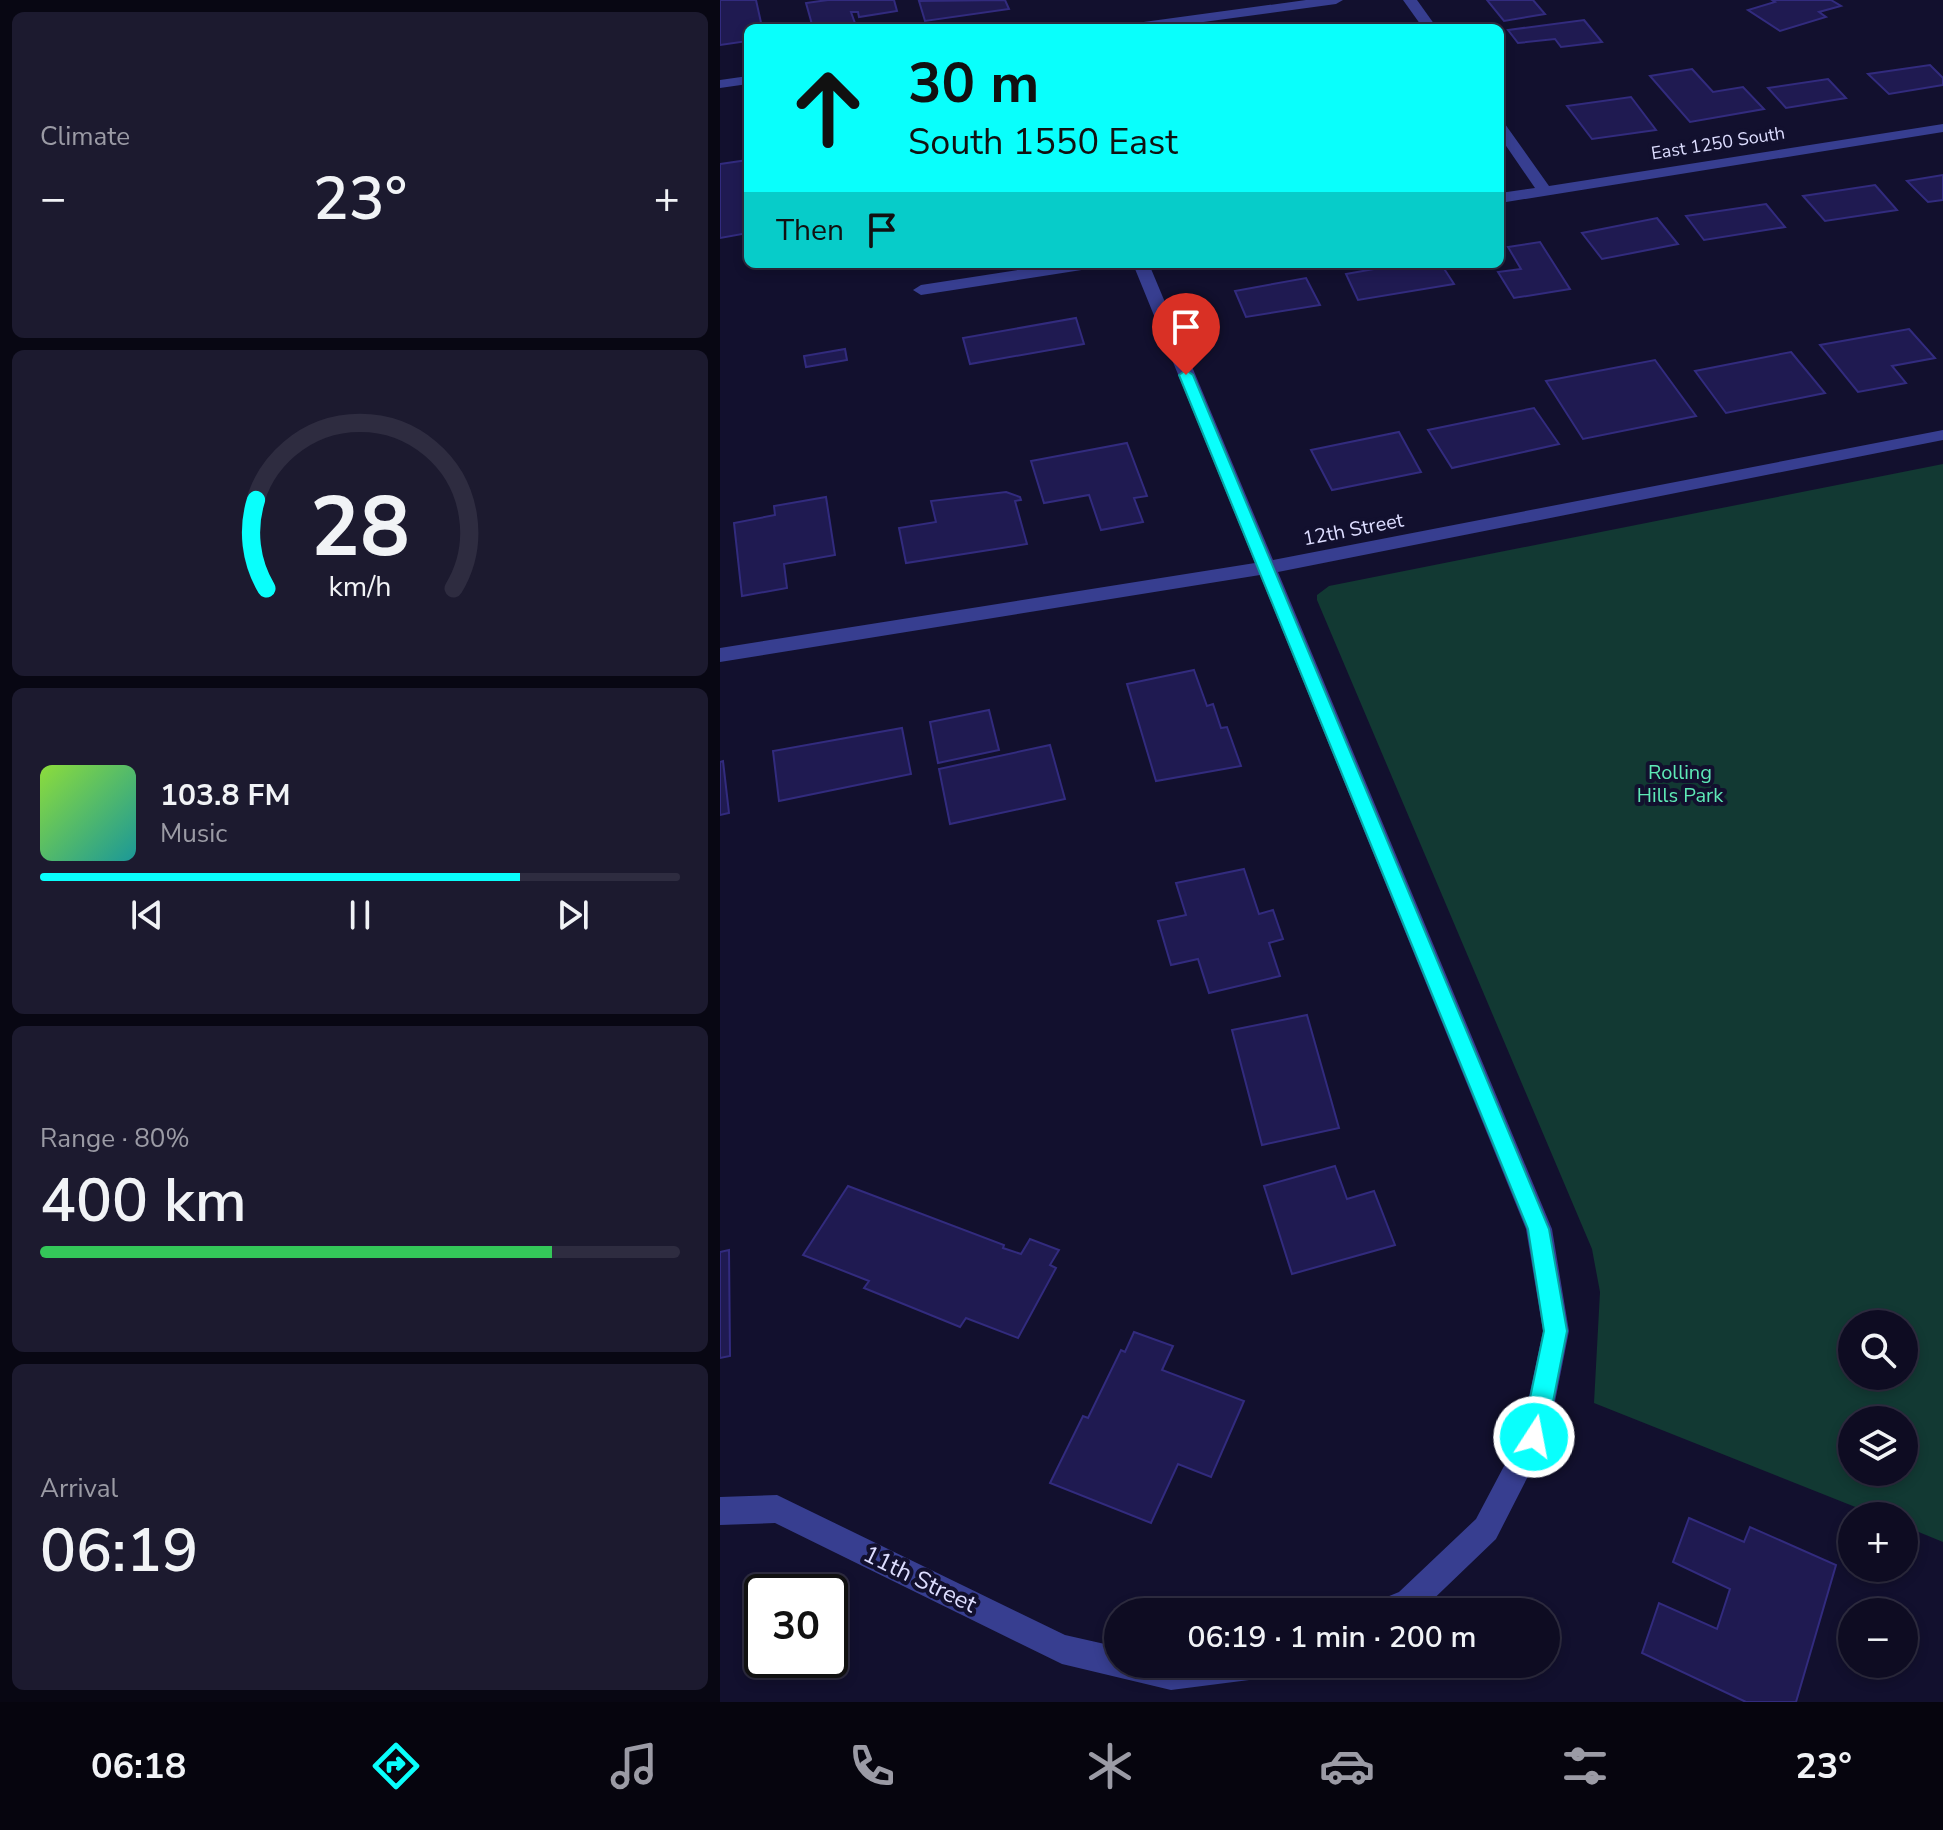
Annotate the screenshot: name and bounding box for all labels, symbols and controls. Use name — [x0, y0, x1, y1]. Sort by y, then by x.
text: 30 m — [908, 45, 1039, 122]
icon: ahead — [776, 56, 880, 160]
text: South 1550 East — [908, 118, 1178, 167]
text: Climate — [40, 119, 130, 154]
street label: East 1250 South — [1649, 121, 1787, 165]
text: 23° — [313, 158, 407, 240]
text: − — [40, 169, 66, 229]
text: + — [654, 169, 680, 229]
icon: arrive — [860, 208, 904, 252]
text: Then — [776, 210, 844, 251]
pin — [1152, 293, 1220, 375]
icon: arrive — [1164, 305, 1208, 349]
text: 28 — [310, 471, 410, 584]
street label: 12th Street — [1300, 506, 1407, 552]
text: km/h — [329, 567, 391, 606]
park label: Rolling Hills Park — [1637, 759, 1724, 809]
text: 103.8 FM — [160, 775, 290, 816]
text: Music — [160, 816, 227, 851]
icon: previous — [125, 893, 169, 937]
icon: pause — [338, 893, 382, 937]
icon: next — [551, 893, 595, 937]
text: Range · 80% — [40, 1121, 190, 1156]
text: 400 km — [40, 1160, 247, 1242]
map controls — [1838, 1310, 1918, 1678]
button: search — [1838, 1310, 1918, 1390]
position arrow — [1492, 1395, 1576, 1479]
button: layers — [1838, 1406, 1918, 1486]
text: Arrival — [40, 1471, 118, 1506]
button: + — [1838, 1502, 1918, 1582]
text: 06:19 — [40, 1510, 198, 1592]
street label: 11th Street — [858, 1538, 983, 1620]
speed limit sign: 30 — [744, 1574, 848, 1678]
button: − — [1838, 1598, 1918, 1678]
text: 06:19 · 1 min · 200 m — [1187, 1617, 1477, 1658]
icon: directions — [368, 1738, 424, 1794]
icon: music — [606, 1738, 662, 1794]
icon: phone — [844, 1738, 900, 1794]
icon: climate — [1082, 1738, 1138, 1794]
icon: car — [1319, 1738, 1375, 1794]
icon: filters — [1557, 1738, 1613, 1794]
text: 06:18 — [91, 1742, 186, 1791]
text: 23° — [1795, 1742, 1852, 1791]

